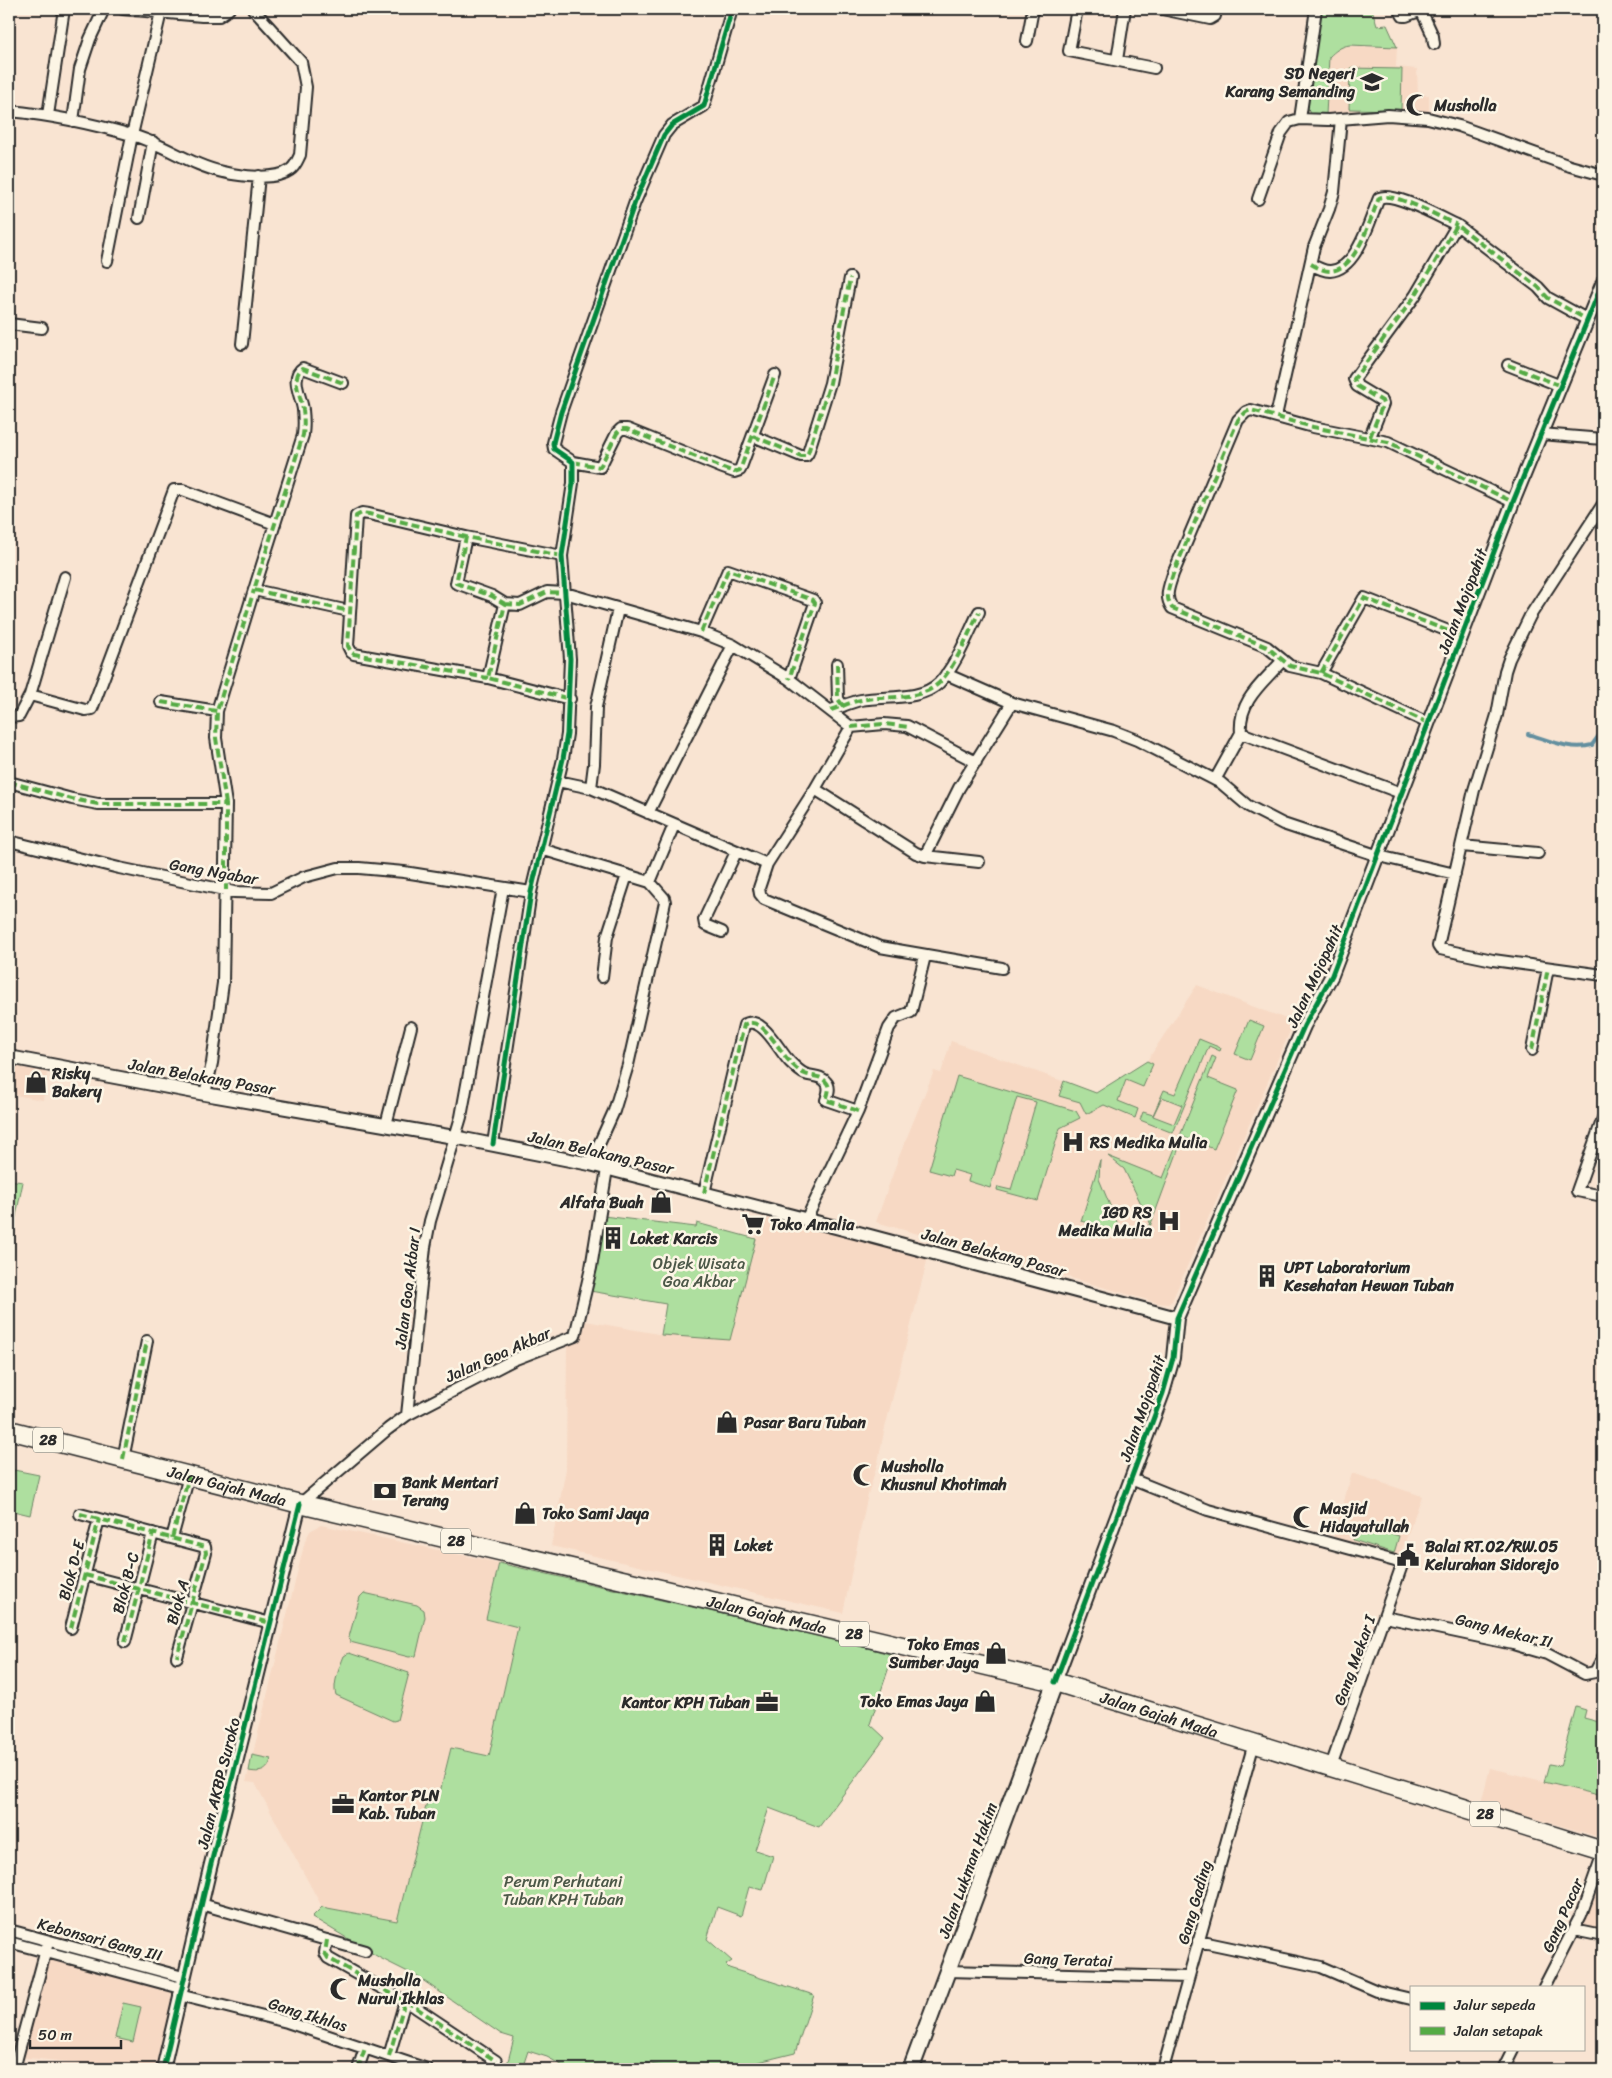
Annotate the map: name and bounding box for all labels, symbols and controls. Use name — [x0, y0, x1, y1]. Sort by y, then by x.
place label: SD Negeri Karang Semanding — [1225, 59, 1356, 106]
school or university icon: SD Negeri Karang Semanding — [1359, 69, 1385, 95]
place label: Musholla — [1433, 91, 1498, 120]
mosque icon: Musholla — [1404, 92, 1430, 118]
street label: Jalan Mojopahit — [1429, 544, 1496, 659]
street label: Gang Ngabar — [167, 849, 262, 894]
street label: Jalan Mojopahit — [1277, 919, 1351, 1034]
street label: Jalan Belakang Pasar — [125, 1049, 279, 1104]
place label: Risky Bakery — [51, 1059, 102, 1106]
shop icon: Risky Bakery — [23, 1069, 49, 1095]
street label: Jalan Belakang Pasar — [524, 1121, 678, 1184]
place label: RS Medika Mulia — [1089, 1128, 1208, 1157]
hospital icon: RS Medika Mulia — [1060, 1129, 1086, 1155]
place label: Alfata Buah — [559, 1188, 645, 1217]
shop icon: Alfata Buah — [648, 1189, 674, 1215]
place label: IGD RS Medika Mulia — [1058, 1198, 1153, 1245]
hospital icon: IGD RS Medika Mulia — [1156, 1208, 1182, 1234]
place label: Toko Amalia — [770, 1210, 855, 1239]
supermarket icon: Toko Amalia — [740, 1211, 766, 1237]
street label: Jalan Belakang Pasar — [917, 1219, 1071, 1286]
place label: Loket Karcis — [630, 1224, 718, 1253]
building icon: Loket Karcis — [600, 1225, 626, 1251]
street label: Jalan Goa Akbar I — [386, 1226, 429, 1351]
park label: Objek Wisata Goa Akbar — [653, 1249, 745, 1296]
place label: UPT Laboratorium Kesehatan Hewan Tuban — [1283, 1253, 1454, 1300]
building icon: UPT Laboratorium Kesehatan Hewan Tuban — [1254, 1263, 1280, 1289]
street label: Jalan Goa Akbar — [440, 1318, 557, 1391]
street label: Jalan Mojopahit — [1110, 1350, 1174, 1466]
place label: Pasar Baru Tuban — [744, 1408, 866, 1437]
shop icon: Pasar Baru Tuban — [714, 1409, 740, 1435]
road number: 28 — [33, 1428, 63, 1452]
place label: Musholla Khusnul Khotimah — [880, 1452, 1007, 1499]
street label: Jalan Gajah Mada — [163, 1457, 290, 1515]
mosque icon: Musholla Khusnul Khotimah — [851, 1462, 877, 1488]
place label: Bank Mentari Terang — [402, 1468, 500, 1515]
bank icon: Bank Mentari Terang — [372, 1478, 398, 1504]
place label: Masjid Hidayatullah — [1319, 1494, 1410, 1541]
place label: Toko Sami Jaya — [542, 1499, 650, 1528]
shop icon: Toko Sami Jaya — [512, 1500, 538, 1526]
mosque icon: Masjid Hidayatullah — [1291, 1504, 1317, 1530]
road number: 28 — [441, 1528, 471, 1554]
place label: Loket — [734, 1531, 773, 1560]
building icon: Loket — [704, 1532, 730, 1558]
place label: Balai RT.02/RW.05 Kelurahan Sidorejo — [1424, 1532, 1560, 1579]
street label: Blok D-E — [50, 1536, 94, 1603]
public building icon: Balai RT.02/RW.05 Kelurahan Sidorejo — [1395, 1542, 1421, 1568]
street label: Blok B-C — [103, 1549, 148, 1617]
street label: Blok A — [157, 1576, 198, 1628]
street label: Jalan Gajah Mada — [703, 1586, 829, 1643]
street label: Gang Mekar II — [1452, 1604, 1556, 1657]
street label: Gang Mekar I — [1325, 1609, 1385, 1709]
road number: 28 — [839, 1622, 869, 1646]
place label: Toko Emas Sumber Jaya — [888, 1630, 979, 1677]
shop icon: Toko Emas Sumber Jaya — [983, 1640, 1009, 1666]
street label: Jalan Gajah Mada — [1096, 1683, 1221, 1746]
place label: Toko Emas Jaya — [860, 1687, 969, 1716]
place label: Kantor KPH Tuban — [621, 1688, 750, 1717]
shop icon: Toko Emas Jaya — [972, 1688, 998, 1714]
office icon: Kantor KPH Tuban — [754, 1689, 780, 1715]
street label: Jalan AKBP Suroko — [188, 1714, 249, 1853]
place label: Kantor PLN Kab. Tuban — [358, 1781, 440, 1828]
office icon: Kantor PLN Kab. Tuban — [330, 1791, 356, 1817]
street label: Jalan Lukman Hakim — [929, 1798, 1006, 1943]
road number: 28 — [1470, 1802, 1500, 1826]
street label: Gang Gading — [1169, 1857, 1220, 1948]
park label: Perum Perhutani Tuban KPH Tuban — [502, 1867, 624, 1914]
street label: Gang Pacar — [1533, 1872, 1592, 1957]
street label: Kebonsari Gang III — [34, 1909, 166, 1970]
street label: Gang Teratai — [1023, 1943, 1113, 1976]
place label: Musholla Nurul Ikhlas — [357, 1966, 444, 2013]
mosque icon: Musholla Nurul Ikhlas — [328, 1976, 354, 2002]
legend — [1410, 1986, 1584, 2050]
street label: Gang Ikhlas — [265, 1989, 351, 2040]
text: Jalur sepeda — [1453, 1992, 1536, 2018]
scale bar — [30, 2018, 121, 2050]
text: Jalan setapak — [1453, 2018, 1543, 2044]
text: 50 m — [38, 2022, 73, 2048]

